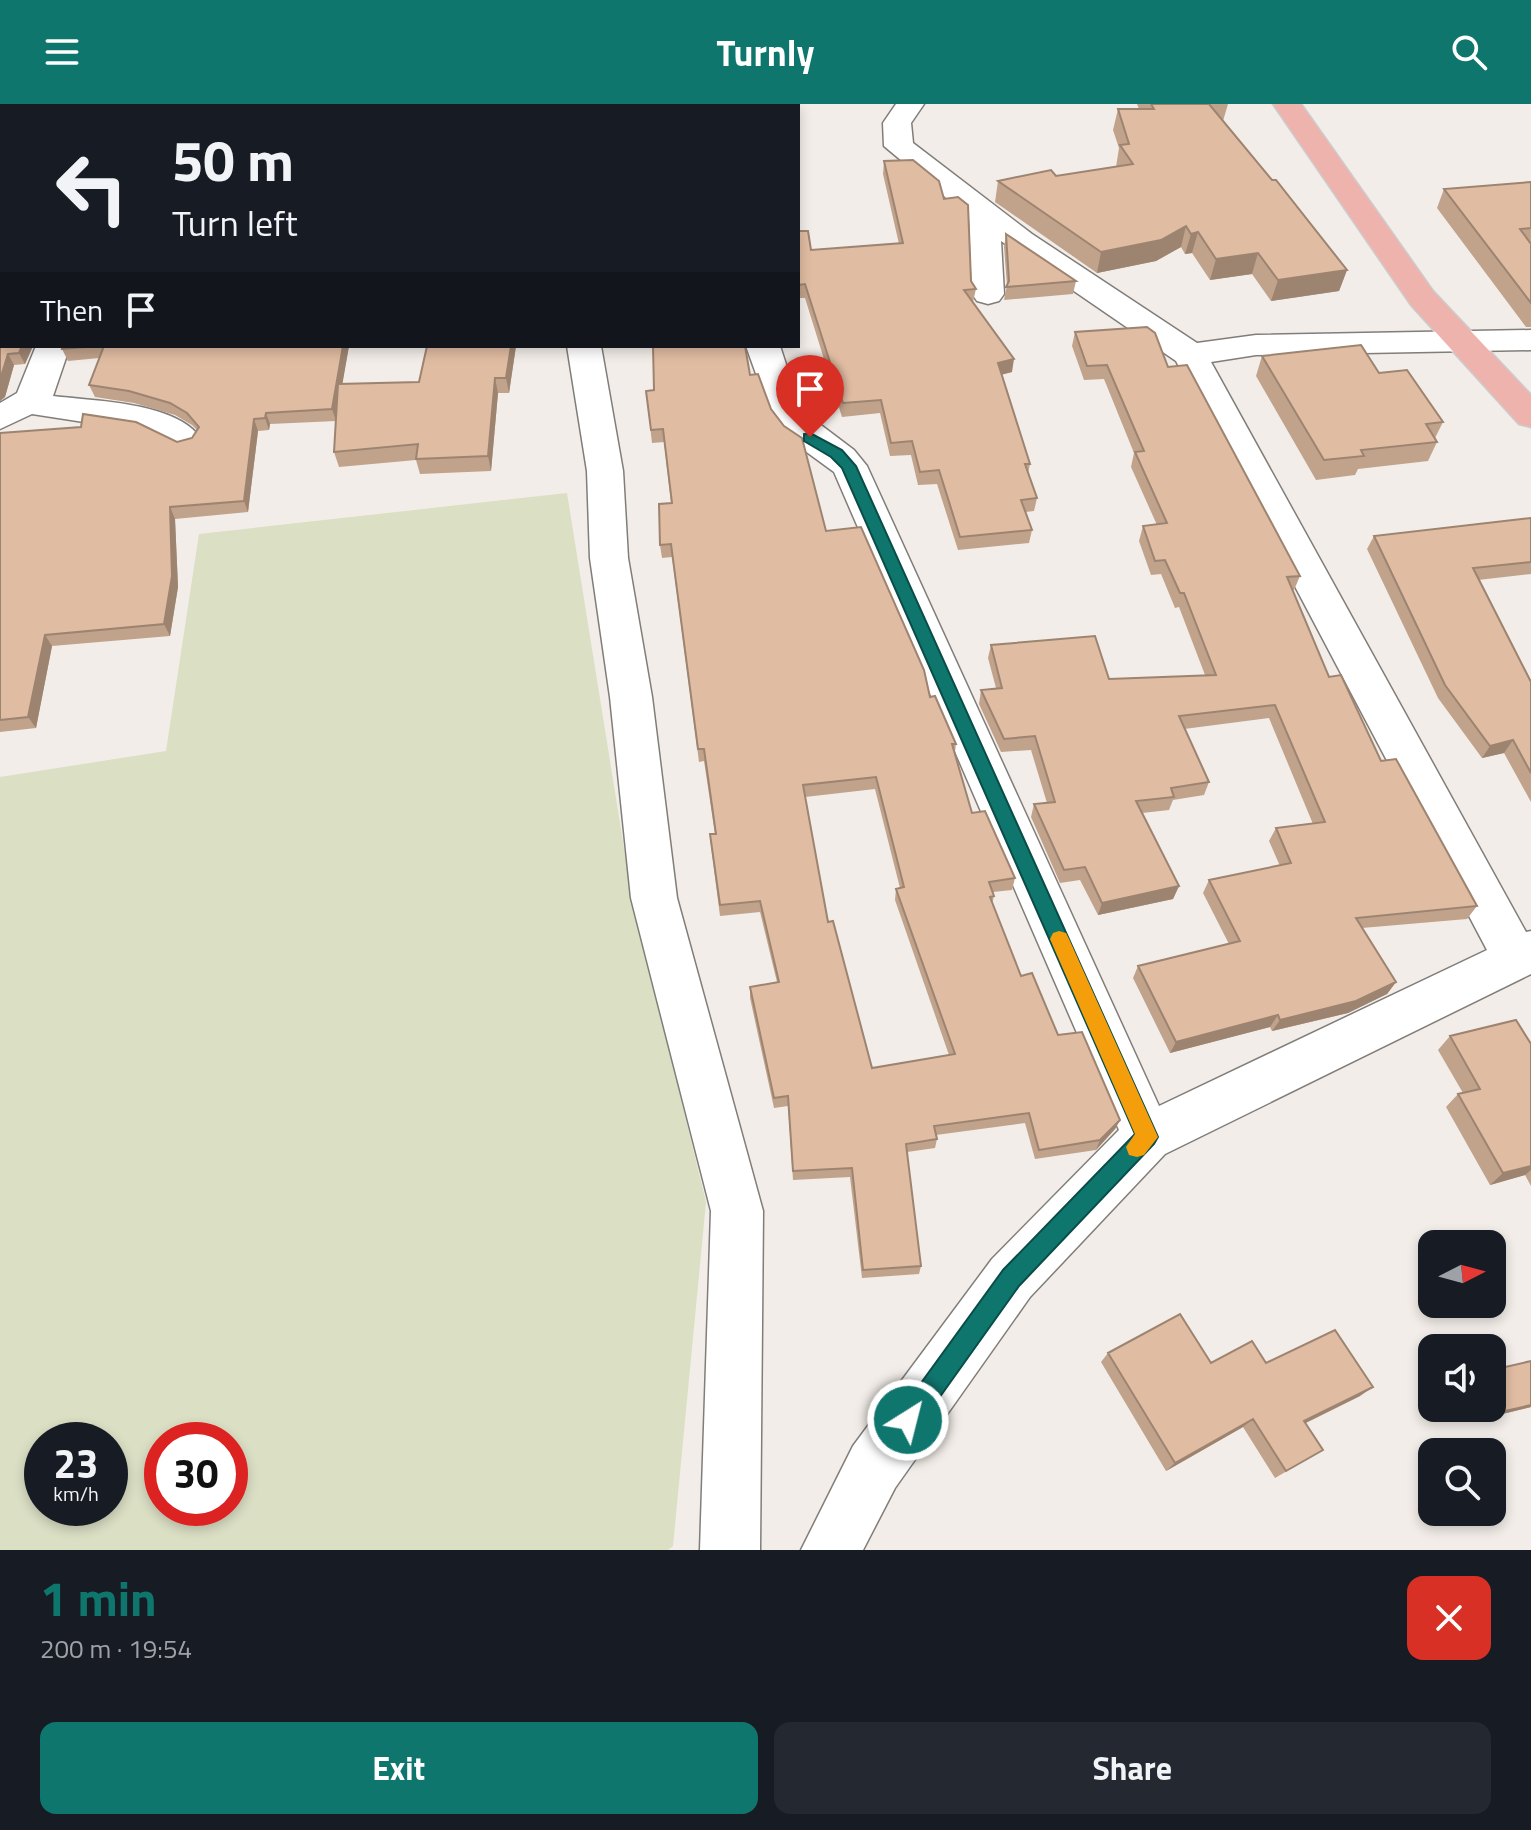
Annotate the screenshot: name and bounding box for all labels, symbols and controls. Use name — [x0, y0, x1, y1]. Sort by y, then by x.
text: Turnly — [717, 25, 814, 80]
icon: menu — [40, 30, 84, 74]
icon: search — [1447, 30, 1491, 74]
text: 50 m — [172, 118, 294, 203]
icon: left — [40, 136, 144, 240]
text: Turn left — [172, 195, 298, 250]
text: Then — [40, 287, 103, 333]
icon: arrive — [119, 288, 163, 332]
pin — [776, 355, 844, 437]
icon: arrive — [788, 367, 832, 411]
north arrow — [1418, 1230, 1506, 1318]
map controls — [1418, 1230, 1506, 1526]
button: sound — [1418, 1334, 1506, 1422]
position arrow — [866, 1378, 950, 1462]
speed limit sign: 30 — [144, 1422, 248, 1526]
text: 23 — [54, 1433, 98, 1494]
button: search — [1418, 1438, 1506, 1526]
text: km/h — [53, 1478, 99, 1509]
text: 1 min — [40, 1562, 157, 1635]
button: close — [1407, 1576, 1491, 1660]
text: 200 m · 19:54 — [40, 1629, 192, 1668]
button: Exit — [40, 1722, 758, 1814]
button: Share — [774, 1722, 1491, 1814]

